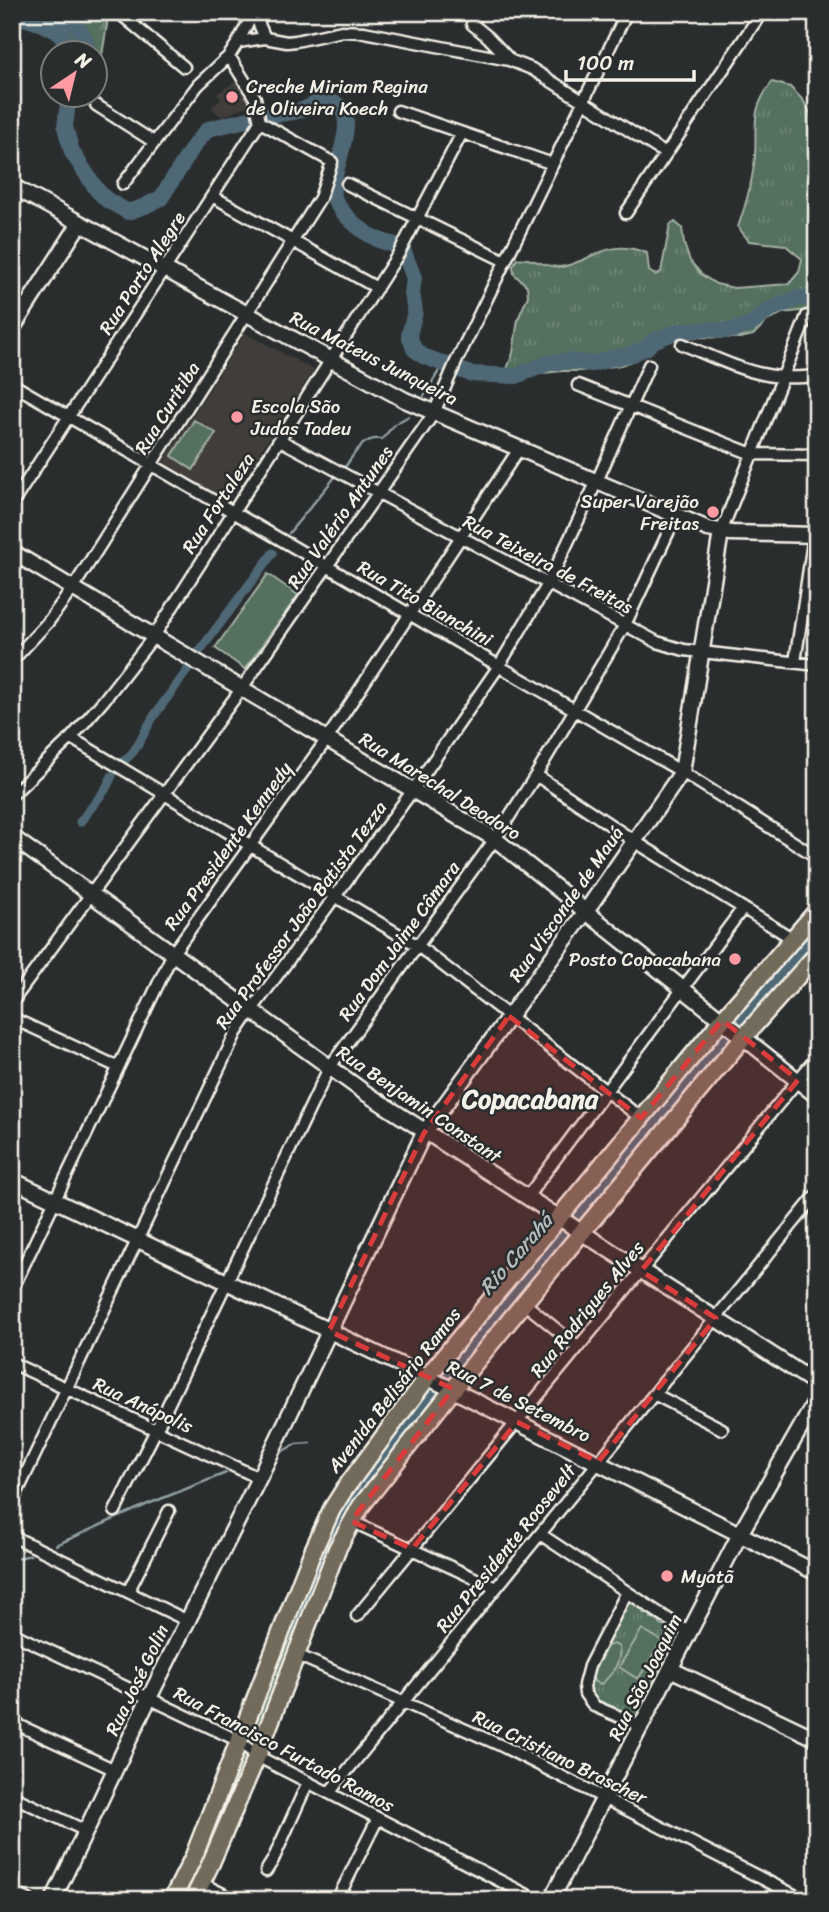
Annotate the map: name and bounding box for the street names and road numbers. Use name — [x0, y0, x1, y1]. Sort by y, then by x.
street label: Rua Porto Alegre — [90, 205, 194, 341]
street label: Rua Mateus Junqueira — [284, 301, 464, 415]
street label: Rua Curitiba — [125, 355, 209, 461]
street label: Rua Valério Antunes — [278, 438, 402, 596]
street label: Rua Fortaleza — [173, 445, 263, 560]
street label: Rua Teixeira de Freitas — [457, 505, 639, 623]
street label: Rua Tito Bianchini — [351, 551, 500, 656]
street label: Rua Marechal Deodoro — [352, 723, 528, 849]
street label: Rua Presidente Kennedy — [155, 754, 301, 937]
street label: Rua Professor João Batista Tezza — [206, 793, 396, 1036]
street label: Rua Visconde de Mauá — [500, 819, 633, 989]
street label: Rua Dom Jaime Câmara — [329, 853, 469, 1028]
street label: Rua Benjamin Constant — [330, 1036, 510, 1173]
street label: Rua Rodrigues Alves — [521, 1233, 653, 1385]
street label: Avenida Belisário Ramos — [318, 1300, 470, 1481]
street label: Rua 7 de Setembro — [441, 1350, 597, 1452]
street label: Rua Anápolis — [87, 1367, 199, 1443]
street label: Rua Presidente Roosevelt — [427, 1455, 586, 1640]
street label: Rua São Joaquim — [599, 1607, 691, 1747]
street label: Rua José Golin — [96, 1619, 178, 1741]
street label: Rua Francisco Furtado Ramos — [167, 1677, 401, 1822]
street label: Rua Cristiano Brascher — [467, 1700, 654, 1814]

